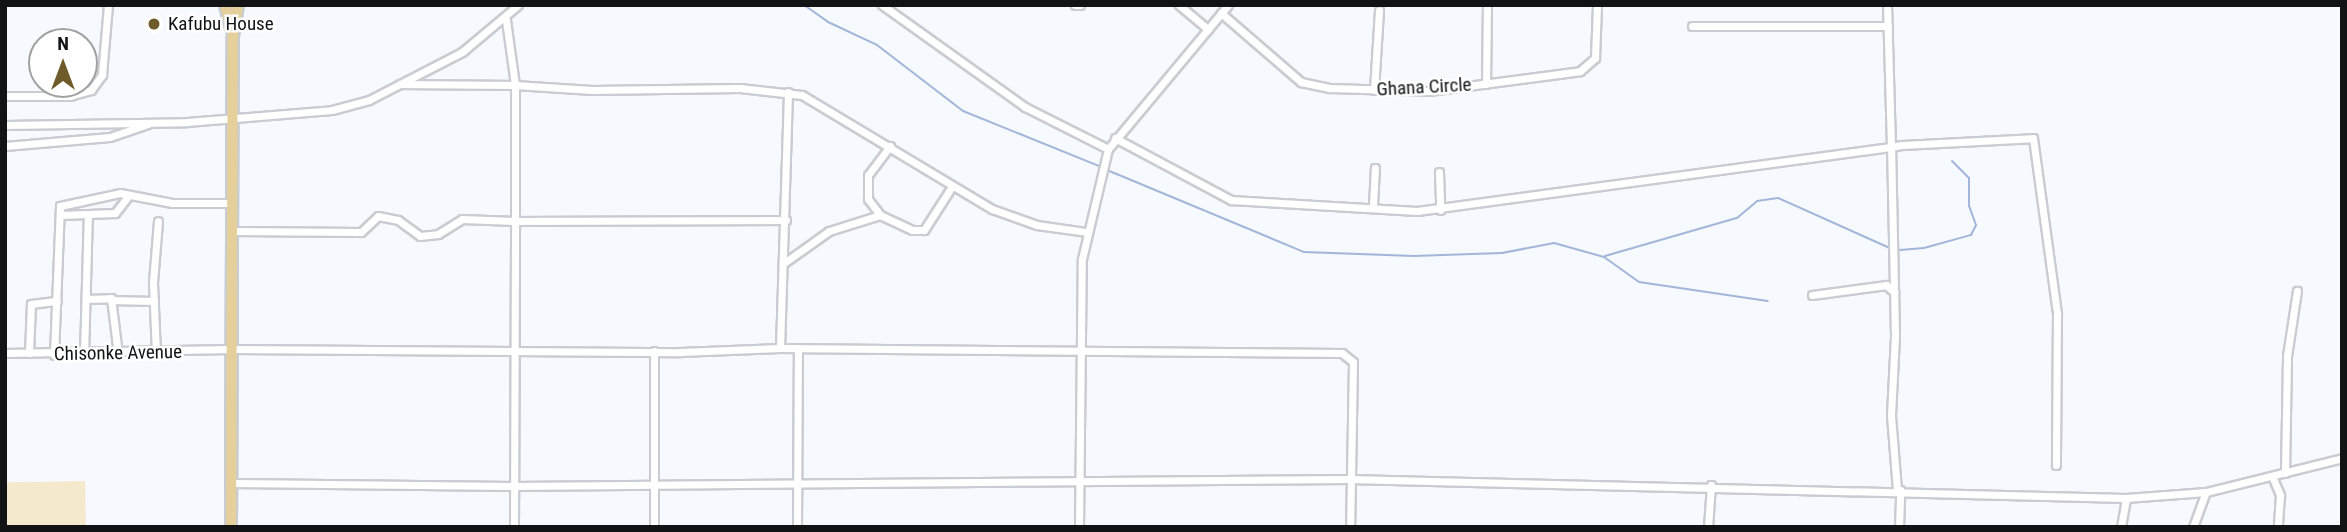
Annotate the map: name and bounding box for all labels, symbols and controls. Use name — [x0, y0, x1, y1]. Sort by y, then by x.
place label: Kafubu House — [168, 13, 274, 35]
marker: Kafubu House — [146, 16, 162, 32]
north arrow — [28, 28, 98, 98]
text: N — [57, 32, 69, 55]
street label: Ghana Circle — [1376, 73, 1472, 101]
street label: Chisonke Avenue — [54, 340, 182, 366]

